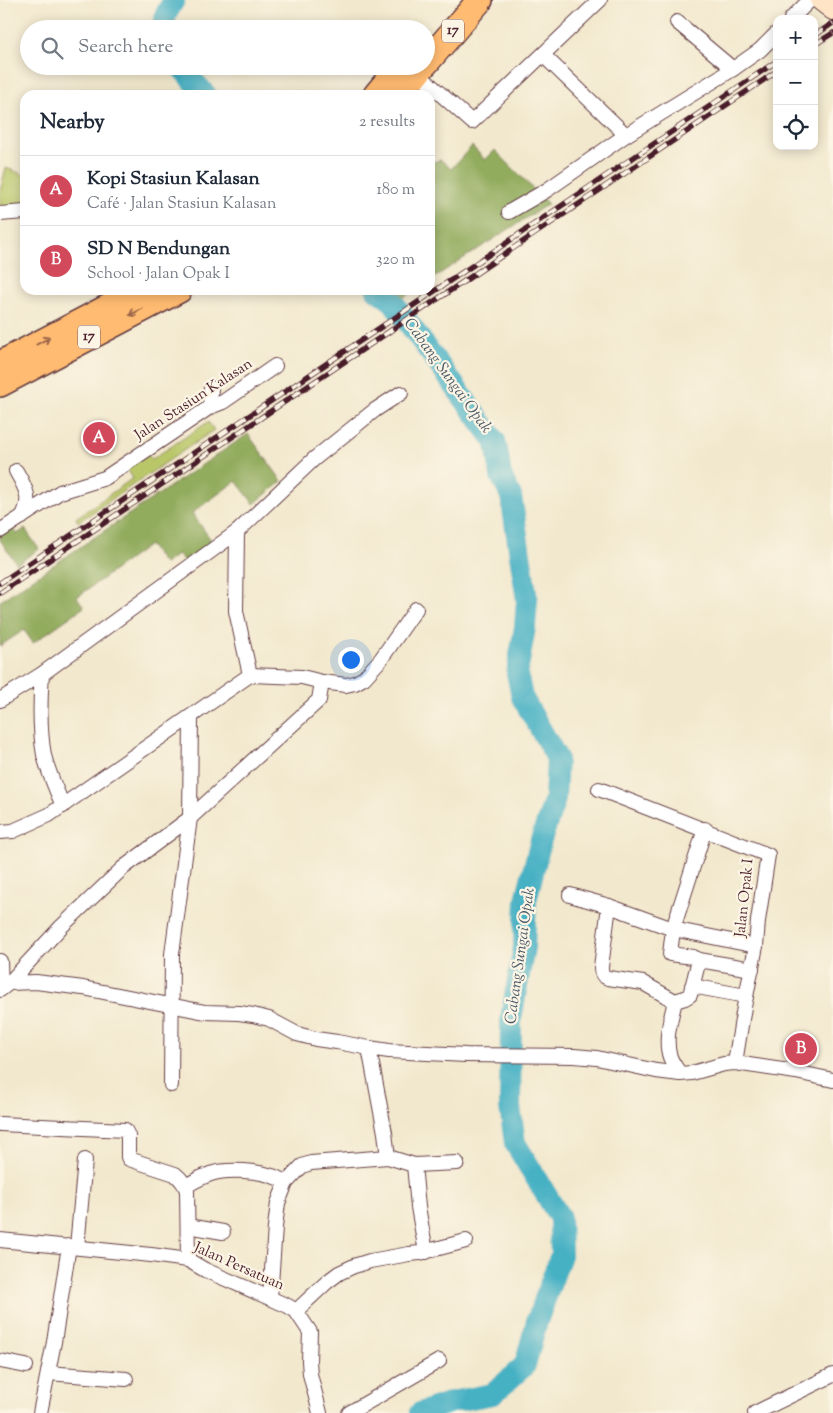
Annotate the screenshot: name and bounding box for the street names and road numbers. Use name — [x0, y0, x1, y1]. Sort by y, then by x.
road number: 17 — [442, 20, 464, 42]
road number: 17 — [78, 326, 100, 348]
street label: Jalan Stasiun Kalasan — [130, 354, 257, 447]
street label: Jalan Opak I — [730, 858, 760, 939]
street label: Jalan Persatuan — [189, 1237, 288, 1296]

